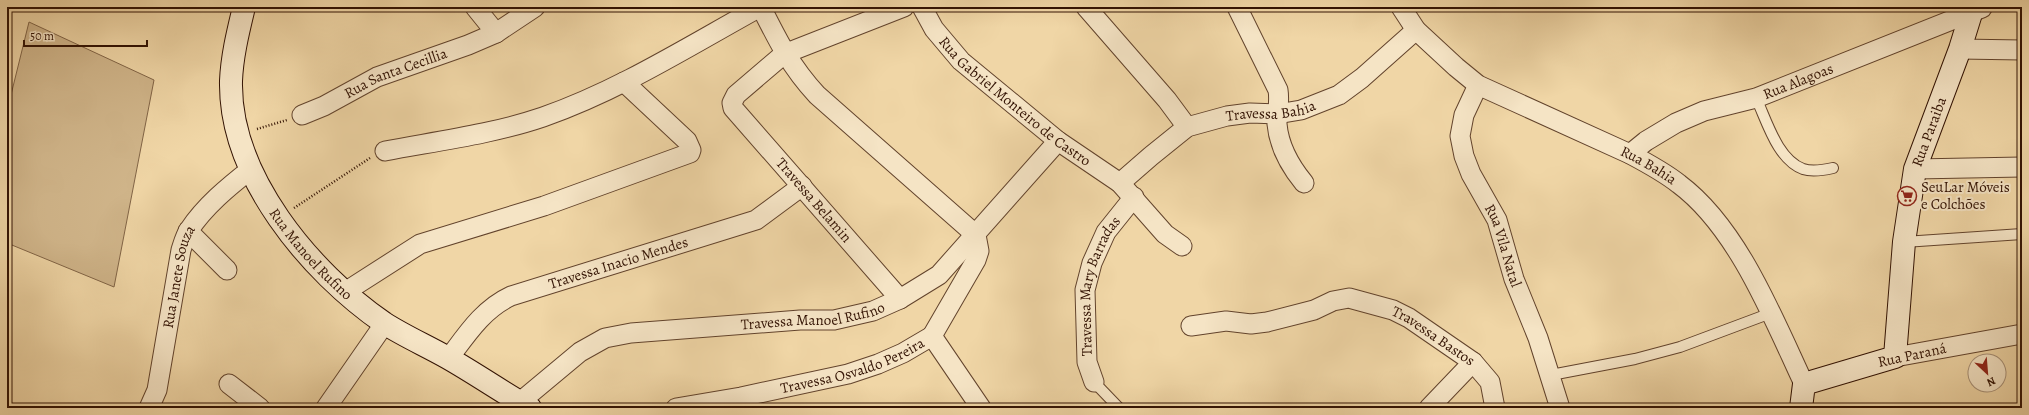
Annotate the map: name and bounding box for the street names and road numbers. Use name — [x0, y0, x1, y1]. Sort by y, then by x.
street label: Rua Gabriel Monteiro de Castro — [934, 32, 1095, 171]
street label: Rua Santa Cecillia — [341, 43, 450, 103]
street label: Rua Alagoas — [1760, 58, 1836, 104]
street label: Rua Paraiba — [1907, 94, 1951, 170]
street label: Travessa Bahia — [1225, 95, 1319, 126]
street label: Rua Bahia — [1617, 141, 1681, 189]
street label: Travessa Belamin — [772, 153, 856, 247]
street label: Rua Vila Natal — [1480, 200, 1526, 290]
street label: Rua Manoel Rufino — [265, 204, 357, 304]
street label: Travessa Mary Barradas — [1075, 212, 1125, 356]
street label: Rua Janete Souza — [158, 221, 200, 330]
street label: Travessa Inacio Mendes — [546, 232, 691, 294]
street label: Travessa Manoel Rufino — [740, 297, 888, 335]
street label: Travessa Bastos — [1389, 301, 1479, 370]
street label: Travessa Osvaldo Pereira — [779, 333, 928, 398]
street label: Rua Paraná — [1876, 338, 1948, 372]

